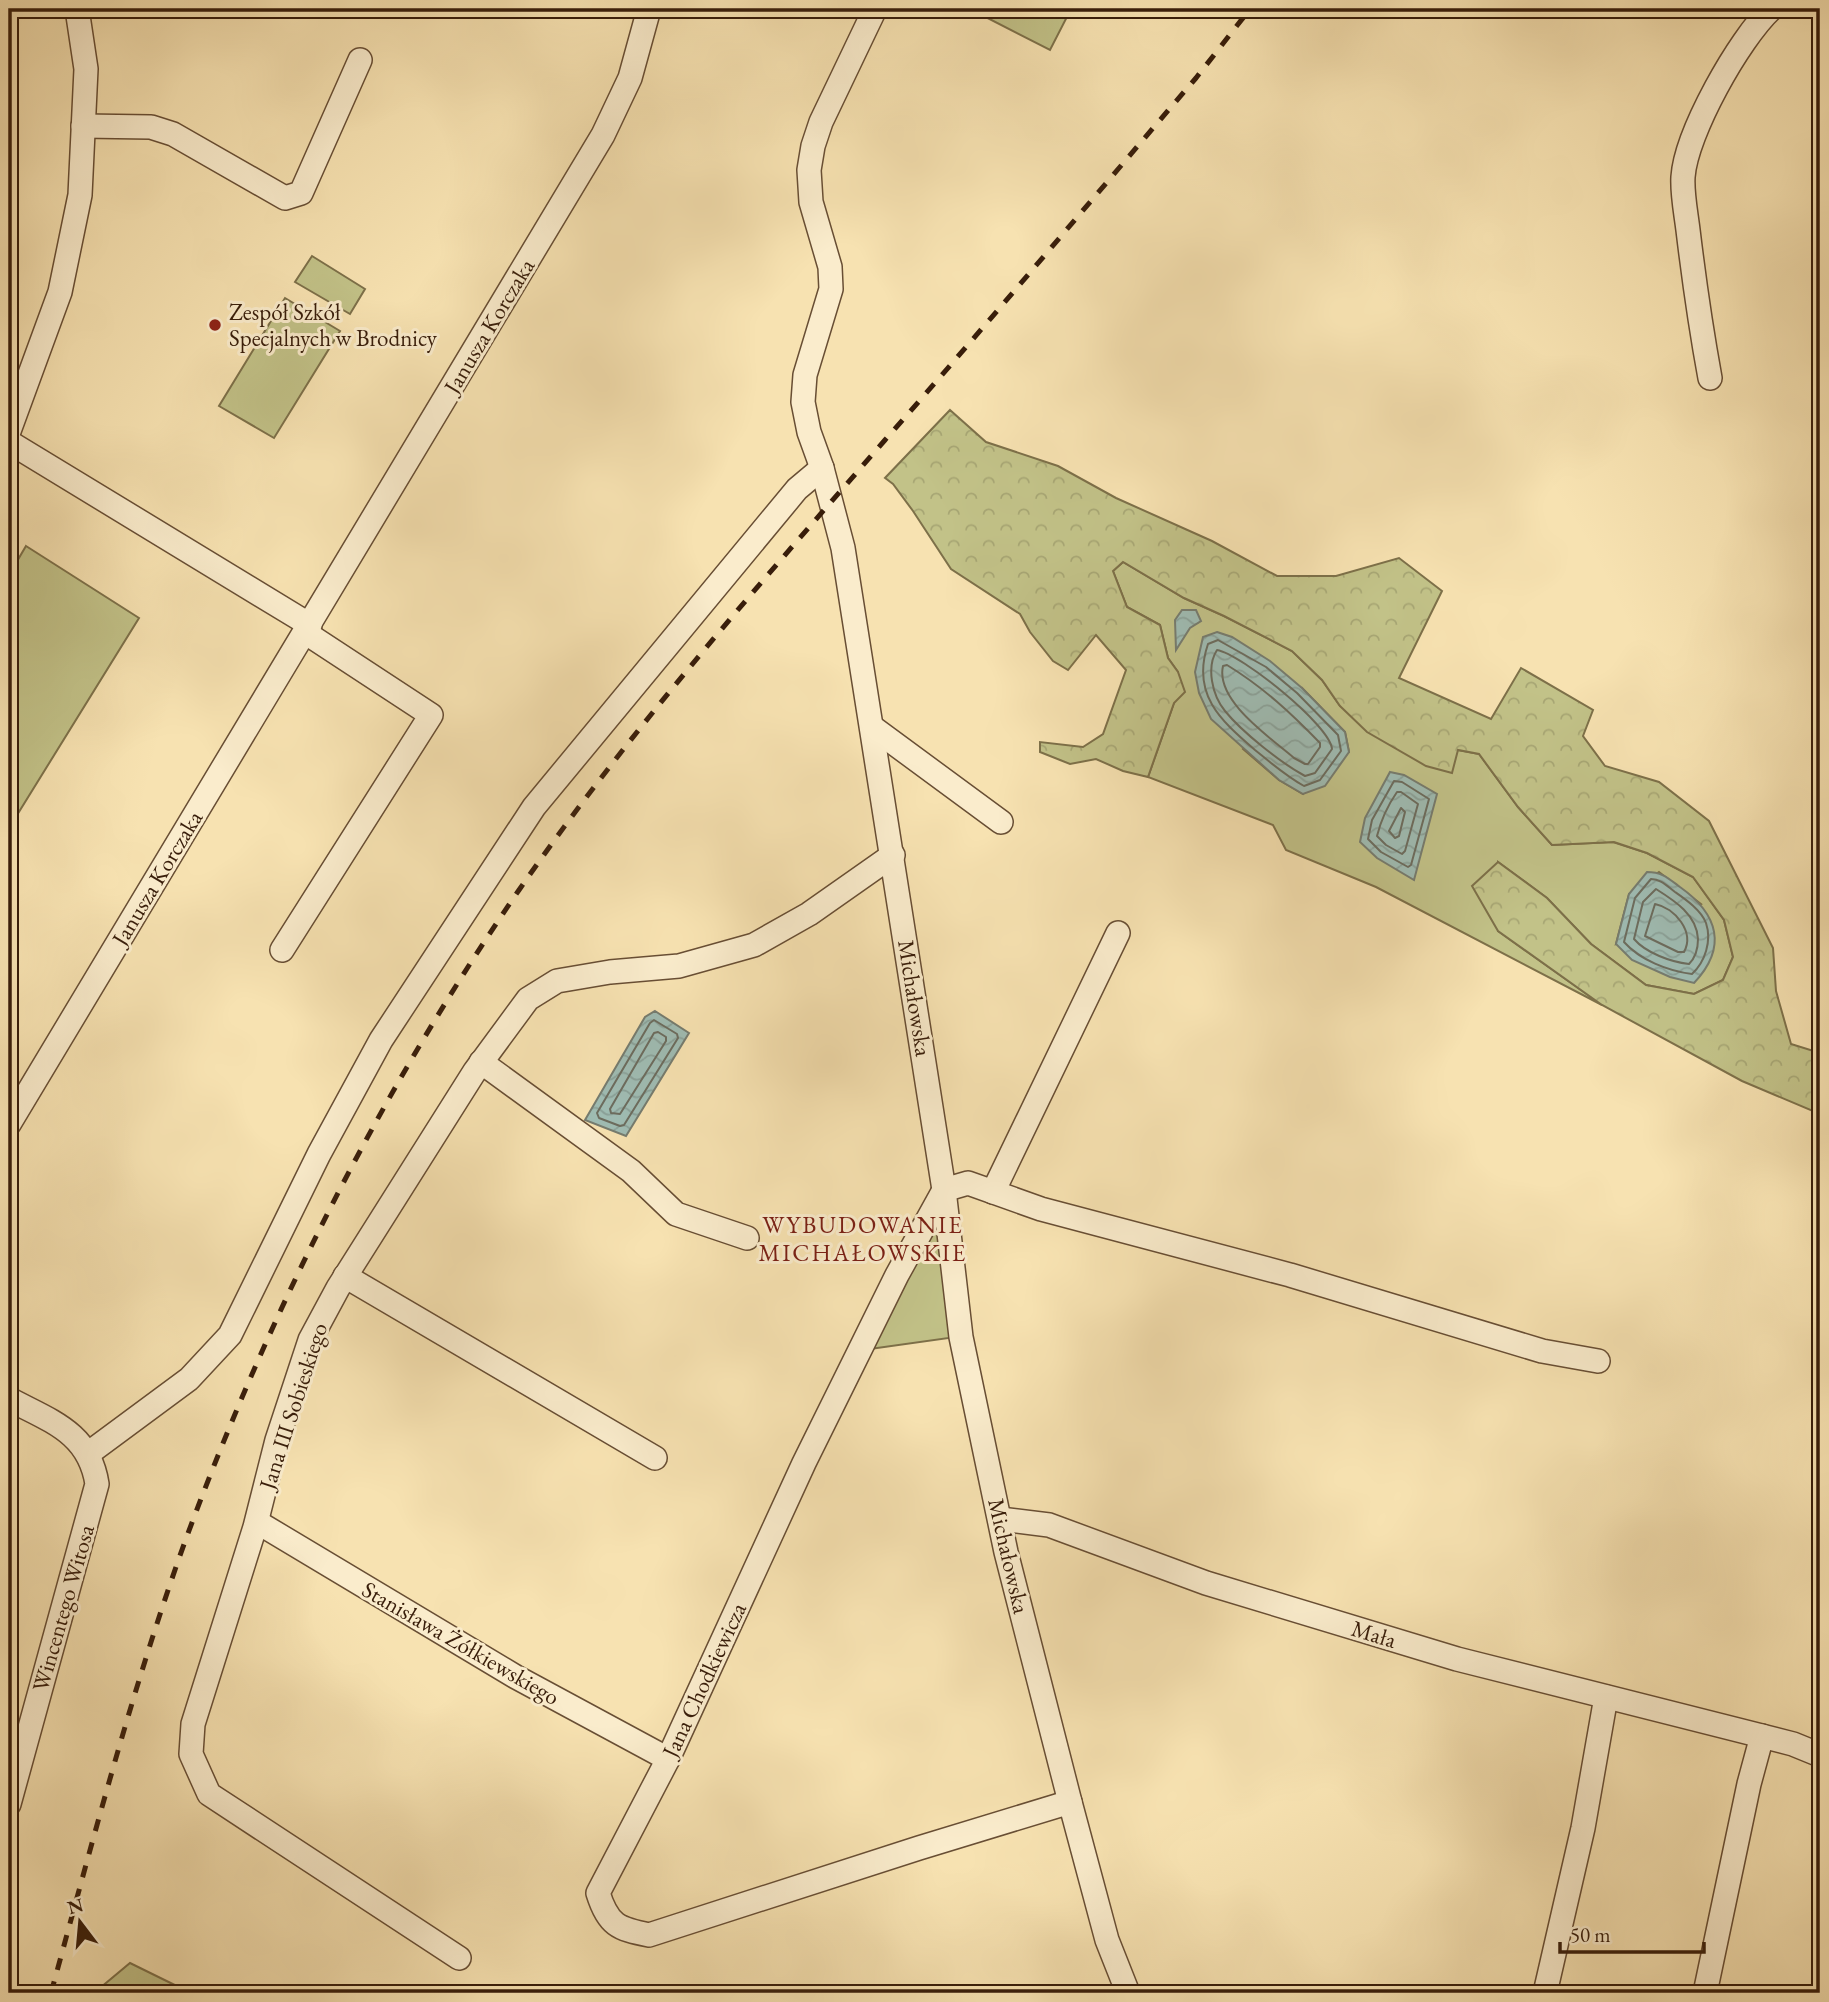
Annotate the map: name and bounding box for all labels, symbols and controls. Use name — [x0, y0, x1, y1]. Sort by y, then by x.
street label: Janusza Korczaka — [436, 252, 542, 401]
place label: Zespół Szkół Specjalnych w Brodnicy — [229, 297, 438, 353]
marker: Zespół Szkół Specjalnych w Brodnicy — [207, 317, 223, 333]
street label: Janusza Korczaka — [104, 804, 210, 953]
street label: Michałowska — [891, 938, 939, 1059]
district label: WYBUDOWANIE MICHAŁOWSKIE — [759, 1209, 967, 1268]
street label: Jana III Sobieskiego — [251, 1319, 334, 1495]
street label: Michałowska — [981, 1495, 1037, 1617]
street label: Wincentego Witosa — [25, 1520, 101, 1695]
street label: Stanisława Żółkiewskiego — [357, 1574, 565, 1712]
street label: Jana Chodkiewicza — [654, 1597, 753, 1764]
street label: Mała — [1348, 1613, 1401, 1655]
north arrow — [46, 1886, 116, 1956]
text: N — [65, 1892, 87, 1920]
scale bar — [1560, 1911, 1703, 1955]
text: 50 m — [1570, 1921, 1611, 1948]

